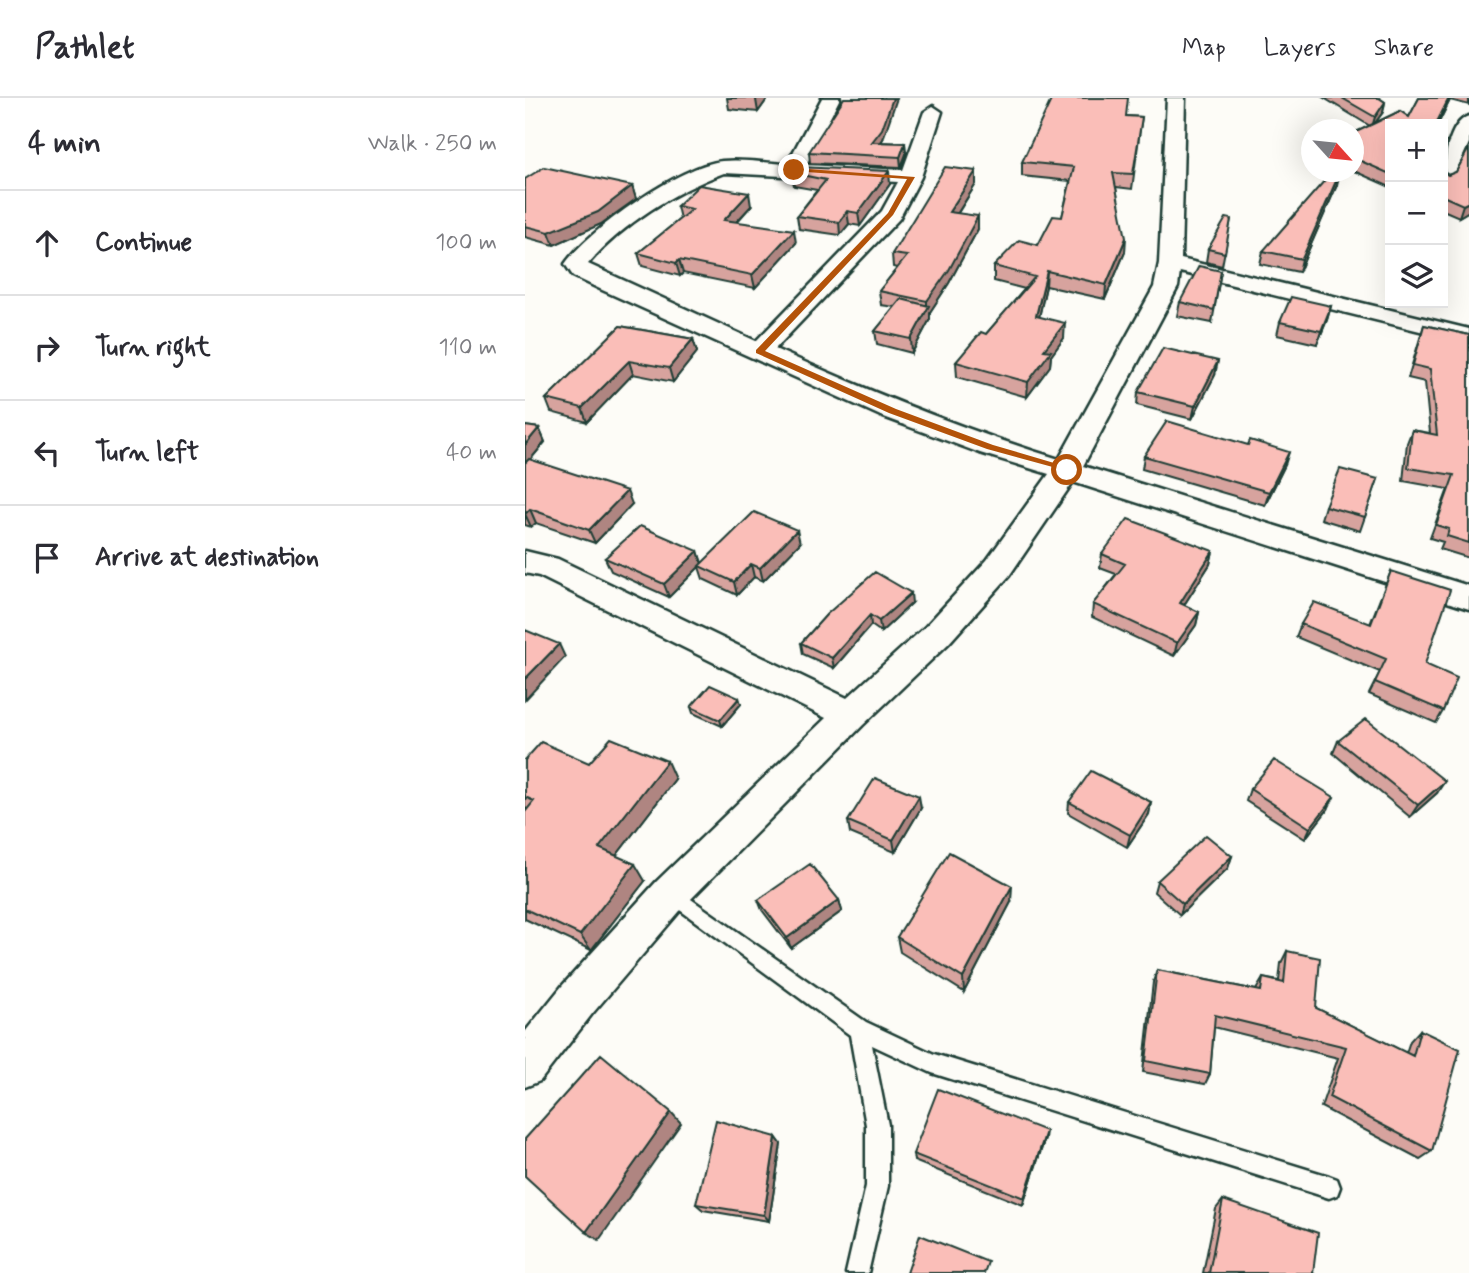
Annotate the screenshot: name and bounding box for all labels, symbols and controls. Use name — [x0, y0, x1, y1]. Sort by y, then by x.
text: Pathlet — [35, 26, 135, 70]
text: Map — [1182, 33, 1226, 64]
text: Layers — [1264, 33, 1336, 64]
text: Share — [1374, 33, 1434, 64]
north arrow — [1301, 119, 1364, 182]
map controls — [1385, 119, 1448, 308]
button: + — [1385, 119, 1448, 182]
text: 4 min — [28, 124, 101, 163]
text: Walk · 250 m — [368, 129, 497, 159]
route end — [778, 154, 809, 185]
button: − — [1385, 182, 1448, 245]
icon: ahead — [28, 224, 66, 262]
text: Continue — [95, 226, 192, 260]
text: 100 m — [435, 228, 497, 258]
button: layers — [1385, 245, 1448, 308]
icon: right — [28, 329, 66, 367]
text: Turn right — [95, 331, 211, 365]
text: 110 m — [438, 333, 497, 363]
icon: left — [28, 434, 66, 472]
text: Turn left — [95, 436, 199, 470]
text: 40 m — [446, 438, 497, 468]
route start — [1051, 454, 1082, 485]
icon: arrive — [28, 539, 66, 577]
text: Arrive at destination — [95, 541, 319, 575]

